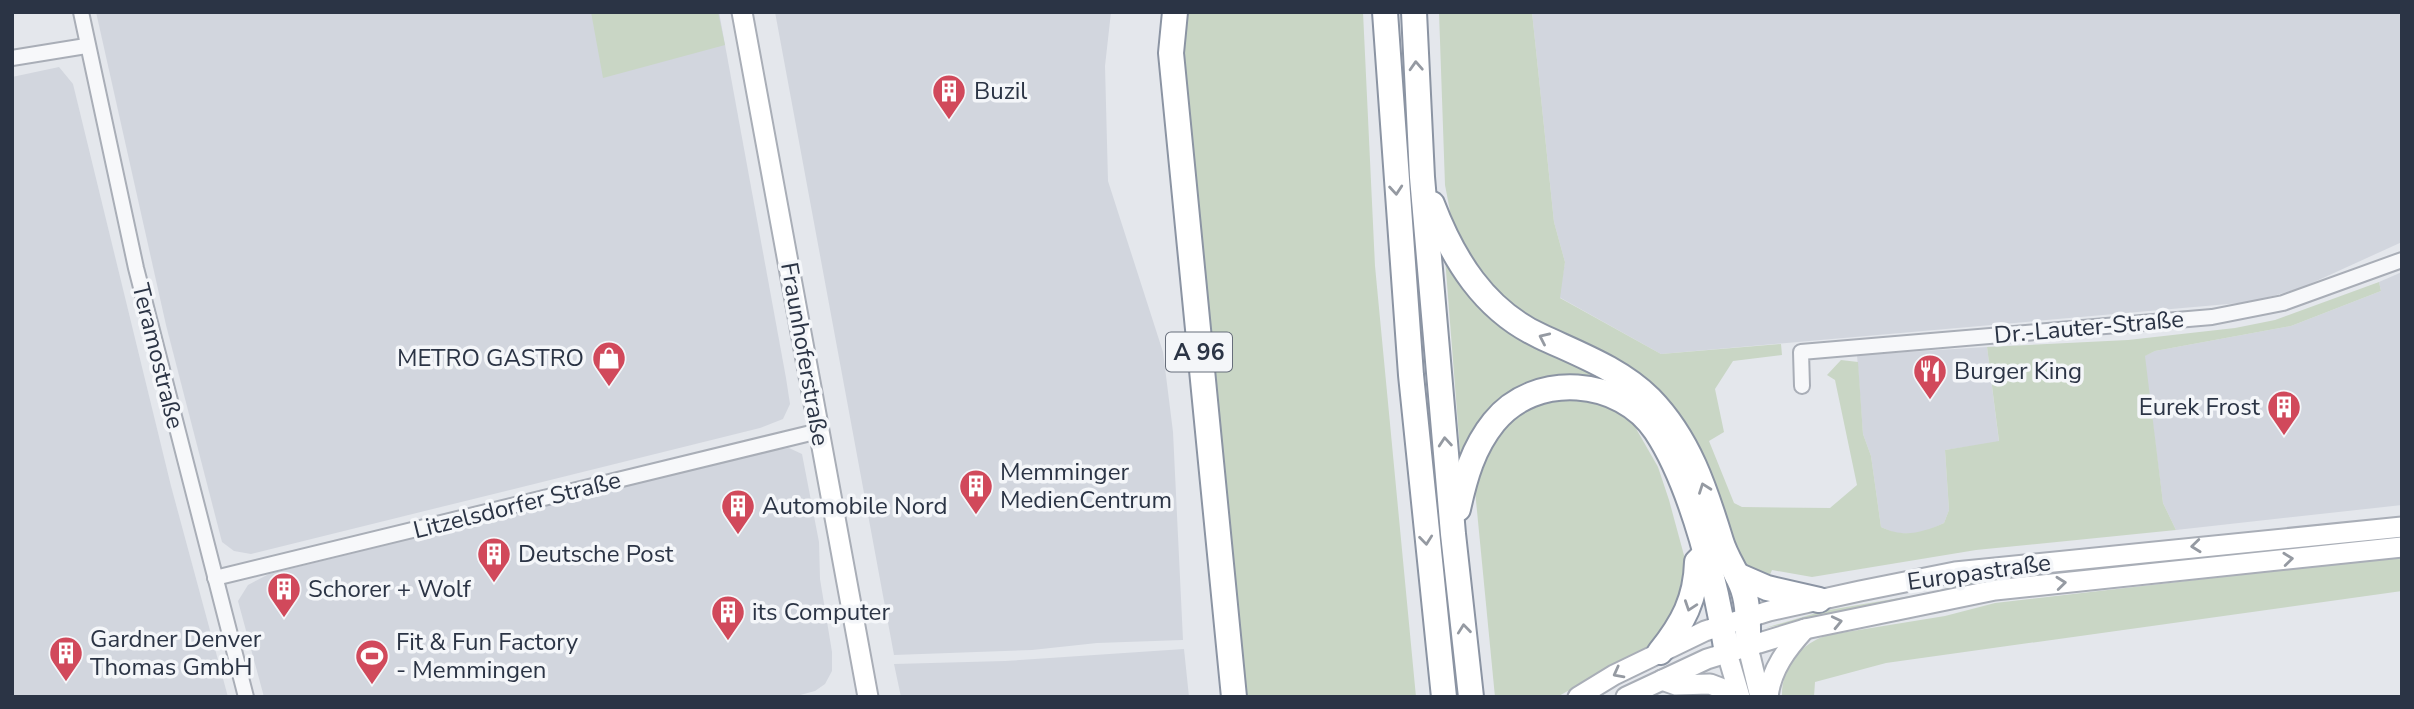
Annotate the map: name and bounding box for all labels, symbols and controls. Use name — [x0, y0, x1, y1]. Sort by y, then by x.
one-way arrow — [1409, 60, 1424, 71]
building icon: Buzil — [930, 72, 968, 121]
place label: Buzil — [974, 75, 1027, 107]
one-way arrow — [1388, 185, 1403, 196]
street label: Fraunhoferstraße — [773, 260, 837, 448]
street label: Teramostraße — [124, 280, 192, 432]
street label: Dr.-Lauter-Straße — [1993, 303, 2185, 351]
road number: A 96 — [1166, 332, 1232, 372]
one-way arrow — [1539, 332, 1551, 346]
shop icon: METRO GASTRO — [590, 339, 628, 388]
place label: METRO GASTRO — [397, 342, 584, 374]
restaurant icon: Burger King — [1911, 352, 1949, 401]
place label: Burger King — [1954, 355, 2082, 387]
building icon: Eurek Frost — [2265, 388, 2303, 437]
place label: Eurek Frost — [2139, 391, 2261, 423]
one-way arrow — [1438, 436, 1453, 447]
place label: Memminger MedienCentrum — [1000, 456, 1172, 516]
street label: Litzelsdorfer Straße — [410, 464, 624, 546]
building icon: Memminger MedienCentrum — [957, 467, 995, 516]
one-way arrow — [1698, 482, 1712, 494]
building icon: Automobile Nord — [719, 487, 757, 536]
place label: Automobile Nord — [762, 490, 948, 522]
building icon: Deutsche Post — [475, 535, 513, 584]
one-way arrow — [1419, 535, 1434, 546]
place label: Deutsche Post — [518, 538, 674, 570]
one-way arrow — [2190, 538, 2201, 553]
street label: Europastraße — [1905, 546, 2053, 598]
one-way arrow — [2282, 552, 2293, 567]
building icon: Schorer + Wolf — [265, 570, 303, 619]
place label: Schorer + Wolf — [308, 573, 472, 605]
one-way arrow — [2056, 576, 2067, 591]
building icon: its Computer — [709, 593, 747, 642]
place label: its Computer — [752, 596, 890, 628]
one-way arrow — [1684, 599, 1698, 611]
one-way arrow — [1831, 615, 1843, 630]
place label: Gardner Denver Thomas GmbH — [90, 623, 262, 683]
one-way arrow — [1456, 623, 1471, 635]
place label: Fit & Fun Factory - Memmingen — [396, 626, 579, 686]
building icon: Gardner Denver Thomas GmbH — [47, 634, 85, 683]
sports icon: Fit & Fun Factory - Memmingen — [353, 637, 391, 686]
one-way arrow — [1613, 665, 1626, 679]

